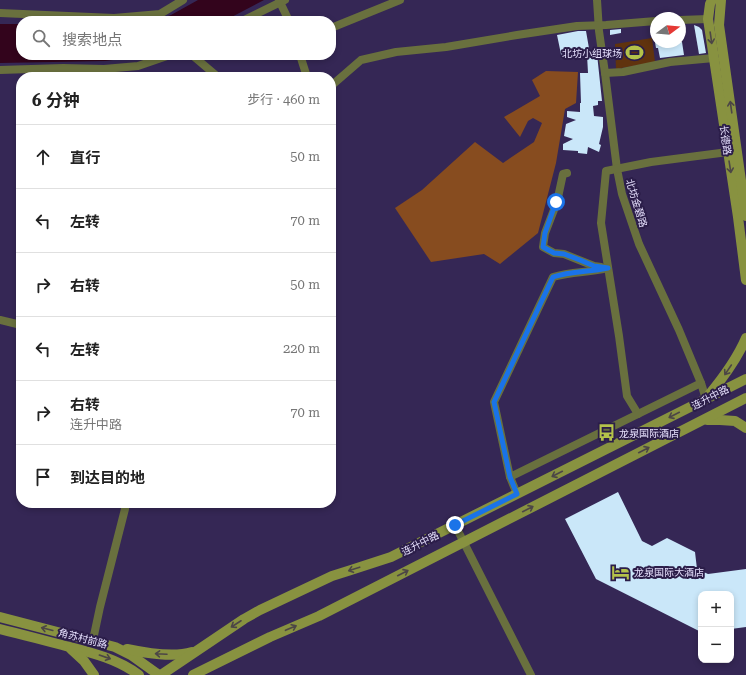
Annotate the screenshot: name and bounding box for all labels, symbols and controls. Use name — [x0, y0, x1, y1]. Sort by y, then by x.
north arrow — [650, 12, 686, 48]
search box — [16, 16, 336, 60]
icon: search — [30, 27, 52, 49]
text: 搜索地点 — [62, 31, 122, 49]
one-way arrow — [707, 31, 715, 44]
sports icon: 北坊小组球场 — [625, 43, 645, 63]
place label: 北坊小组球场 — [562, 48, 622, 59]
text: 6 分钟 — [32, 90, 80, 110]
text: 步行 · 460 m — [247, 92, 320, 107]
one-way arrow — [727, 101, 735, 114]
street label: 长德路 — [718, 124, 733, 156]
icon: ahead — [32, 146, 54, 168]
text: 直行 — [70, 149, 100, 167]
text: 50 m — [290, 149, 320, 164]
one-way arrow — [726, 160, 734, 173]
street label: 北坊金碧路 — [624, 178, 649, 229]
route start — [547, 193, 565, 211]
icon: left — [32, 210, 54, 232]
text: 左转 — [70, 213, 100, 231]
text: 70 m — [290, 213, 320, 228]
icon: right — [32, 274, 54, 296]
text: 右转 — [70, 277, 100, 295]
text: 50 m — [290, 277, 320, 292]
icon: left — [32, 338, 54, 360]
text: 左转 — [70, 341, 100, 359]
text: 220 m — [283, 341, 320, 356]
one-way arrow — [724, 364, 732, 375]
street label: 连升中路 — [690, 383, 731, 411]
text: 右转 — [70, 396, 100, 414]
icon: right — [32, 402, 54, 424]
text: 70 m — [290, 405, 320, 420]
one-way arrow — [668, 412, 680, 419]
text: 连升中路 — [70, 417, 122, 432]
bus stop icon: 龙泉国际酒店 — [596, 423, 616, 443]
place label: 龙泉国际酒店 — [619, 428, 679, 439]
one-way arrow — [637, 446, 649, 454]
icon: arrive — [32, 466, 54, 488]
text: 到达目的地 — [70, 469, 145, 487]
one-way arrow — [552, 470, 564, 478]
one-way arrow — [522, 505, 534, 512]
route end — [446, 516, 464, 534]
street label: 连升中路 — [400, 529, 441, 557]
hotel icon: 龙泉国际大酒店 — [611, 562, 631, 582]
one-way arrow — [347, 566, 360, 573]
place label: 龙泉国际大酒店 — [634, 567, 704, 578]
one-way arrow — [397, 569, 409, 576]
map controls — [698, 591, 734, 663]
button: + — [698, 591, 734, 627]
one-way arrow — [231, 620, 242, 628]
one-way arrow — [41, 624, 54, 632]
one-way arrow — [284, 624, 296, 631]
street label: 角苏村前路 — [57, 627, 108, 650]
button: − — [698, 627, 734, 663]
one-way arrow — [155, 650, 168, 658]
one-way arrow — [99, 654, 112, 661]

